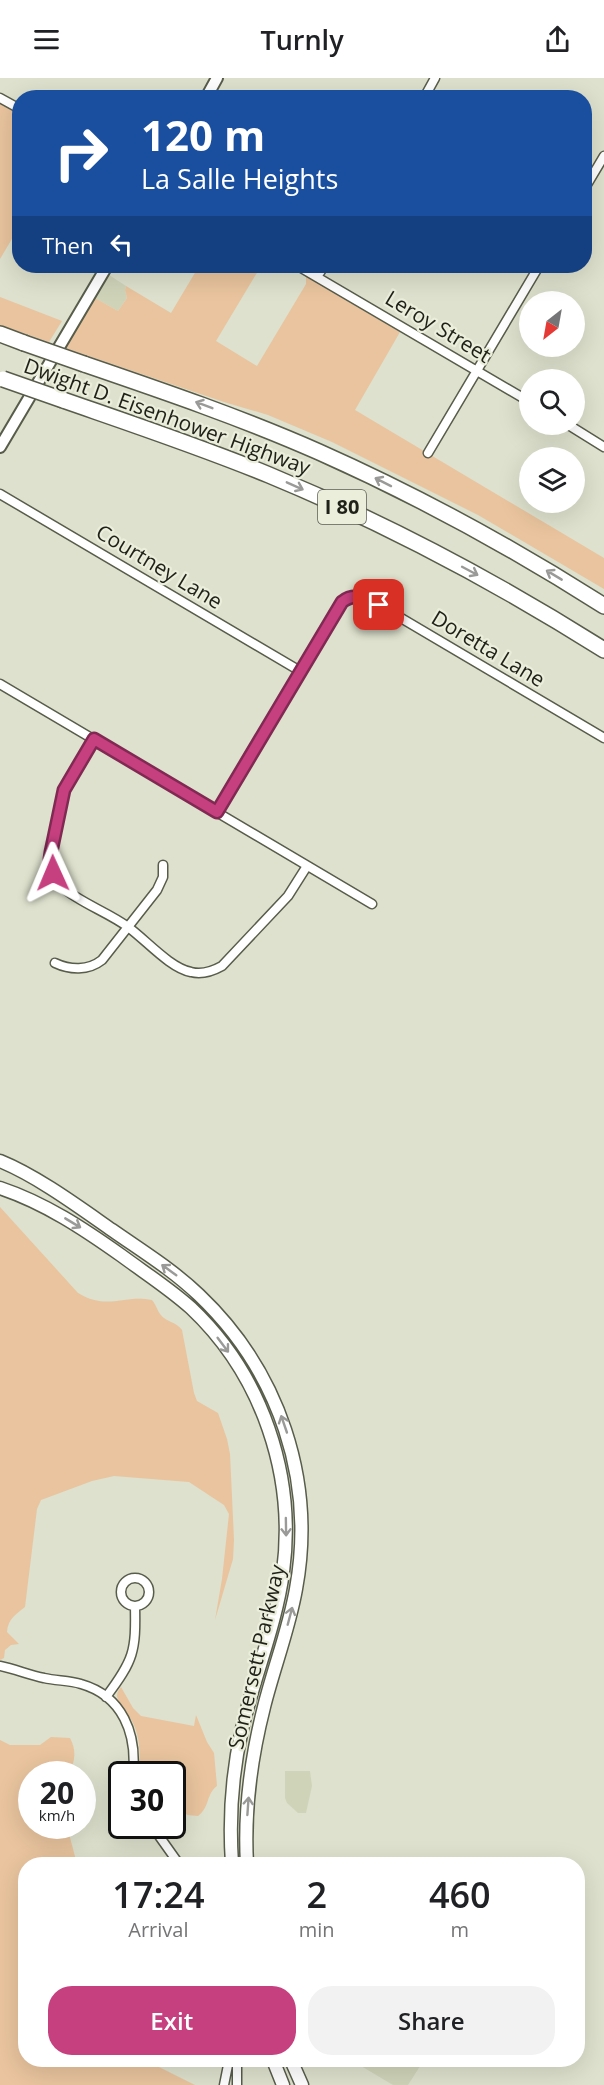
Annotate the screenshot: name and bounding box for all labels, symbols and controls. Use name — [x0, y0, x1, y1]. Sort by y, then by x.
text: Turnly — [260, 21, 344, 58]
icon: menu — [30, 23, 63, 56]
icon: share — [541, 23, 574, 56]
text: 120 m — [141, 106, 265, 163]
icon: right — [42, 114, 120, 192]
text: La Salle Heights — [141, 160, 338, 197]
icon: left — [105, 228, 138, 261]
text: Then — [42, 230, 93, 260]
street label: Leroy Street — [380, 284, 497, 369]
north arrow — [519, 291, 585, 357]
map controls — [519, 291, 585, 513]
street label: Dwight D. Eisenhower Highway — [20, 351, 315, 481]
button: search — [519, 369, 585, 435]
one-way arrow — [195, 399, 214, 410]
button: layers — [519, 447, 585, 513]
one-way arrow — [375, 476, 392, 488]
one-way arrow — [285, 481, 303, 493]
road number: I 80 — [318, 490, 366, 524]
street label: Courtney Lane — [91, 517, 228, 615]
one-way arrow — [461, 566, 479, 578]
one-way arrow — [546, 568, 563, 580]
pin — [353, 579, 404, 630]
icon: arrive — [362, 588, 395, 621]
street label: Doretta Lane — [427, 603, 550, 693]
position arrow — [21, 841, 85, 905]
one-way arrow — [64, 1217, 81, 1229]
one-way arrow — [162, 1264, 178, 1277]
one-way arrow — [217, 1337, 230, 1353]
one-way arrow — [277, 1415, 288, 1434]
one-way arrow — [280, 1516, 291, 1536]
street label: Somersett Parkway — [221, 1561, 291, 1752]
one-way arrow — [284, 1607, 296, 1626]
speed limit sign: 30 — [108, 1761, 186, 1839]
text: 20 — [40, 1772, 74, 1813]
one-way arrow — [243, 1797, 254, 1817]
text: km/h — [39, 1805, 75, 1825]
text: 17:24 — [112, 1870, 205, 1919]
text: 2 — [306, 1870, 327, 1919]
text: 460 — [429, 1870, 491, 1919]
text: Arrival — [128, 1916, 189, 1943]
text: min — [299, 1916, 335, 1943]
text: m — [451, 1916, 469, 1943]
button: Exit — [48, 1986, 296, 2055]
button: Share — [308, 1986, 555, 2055]

